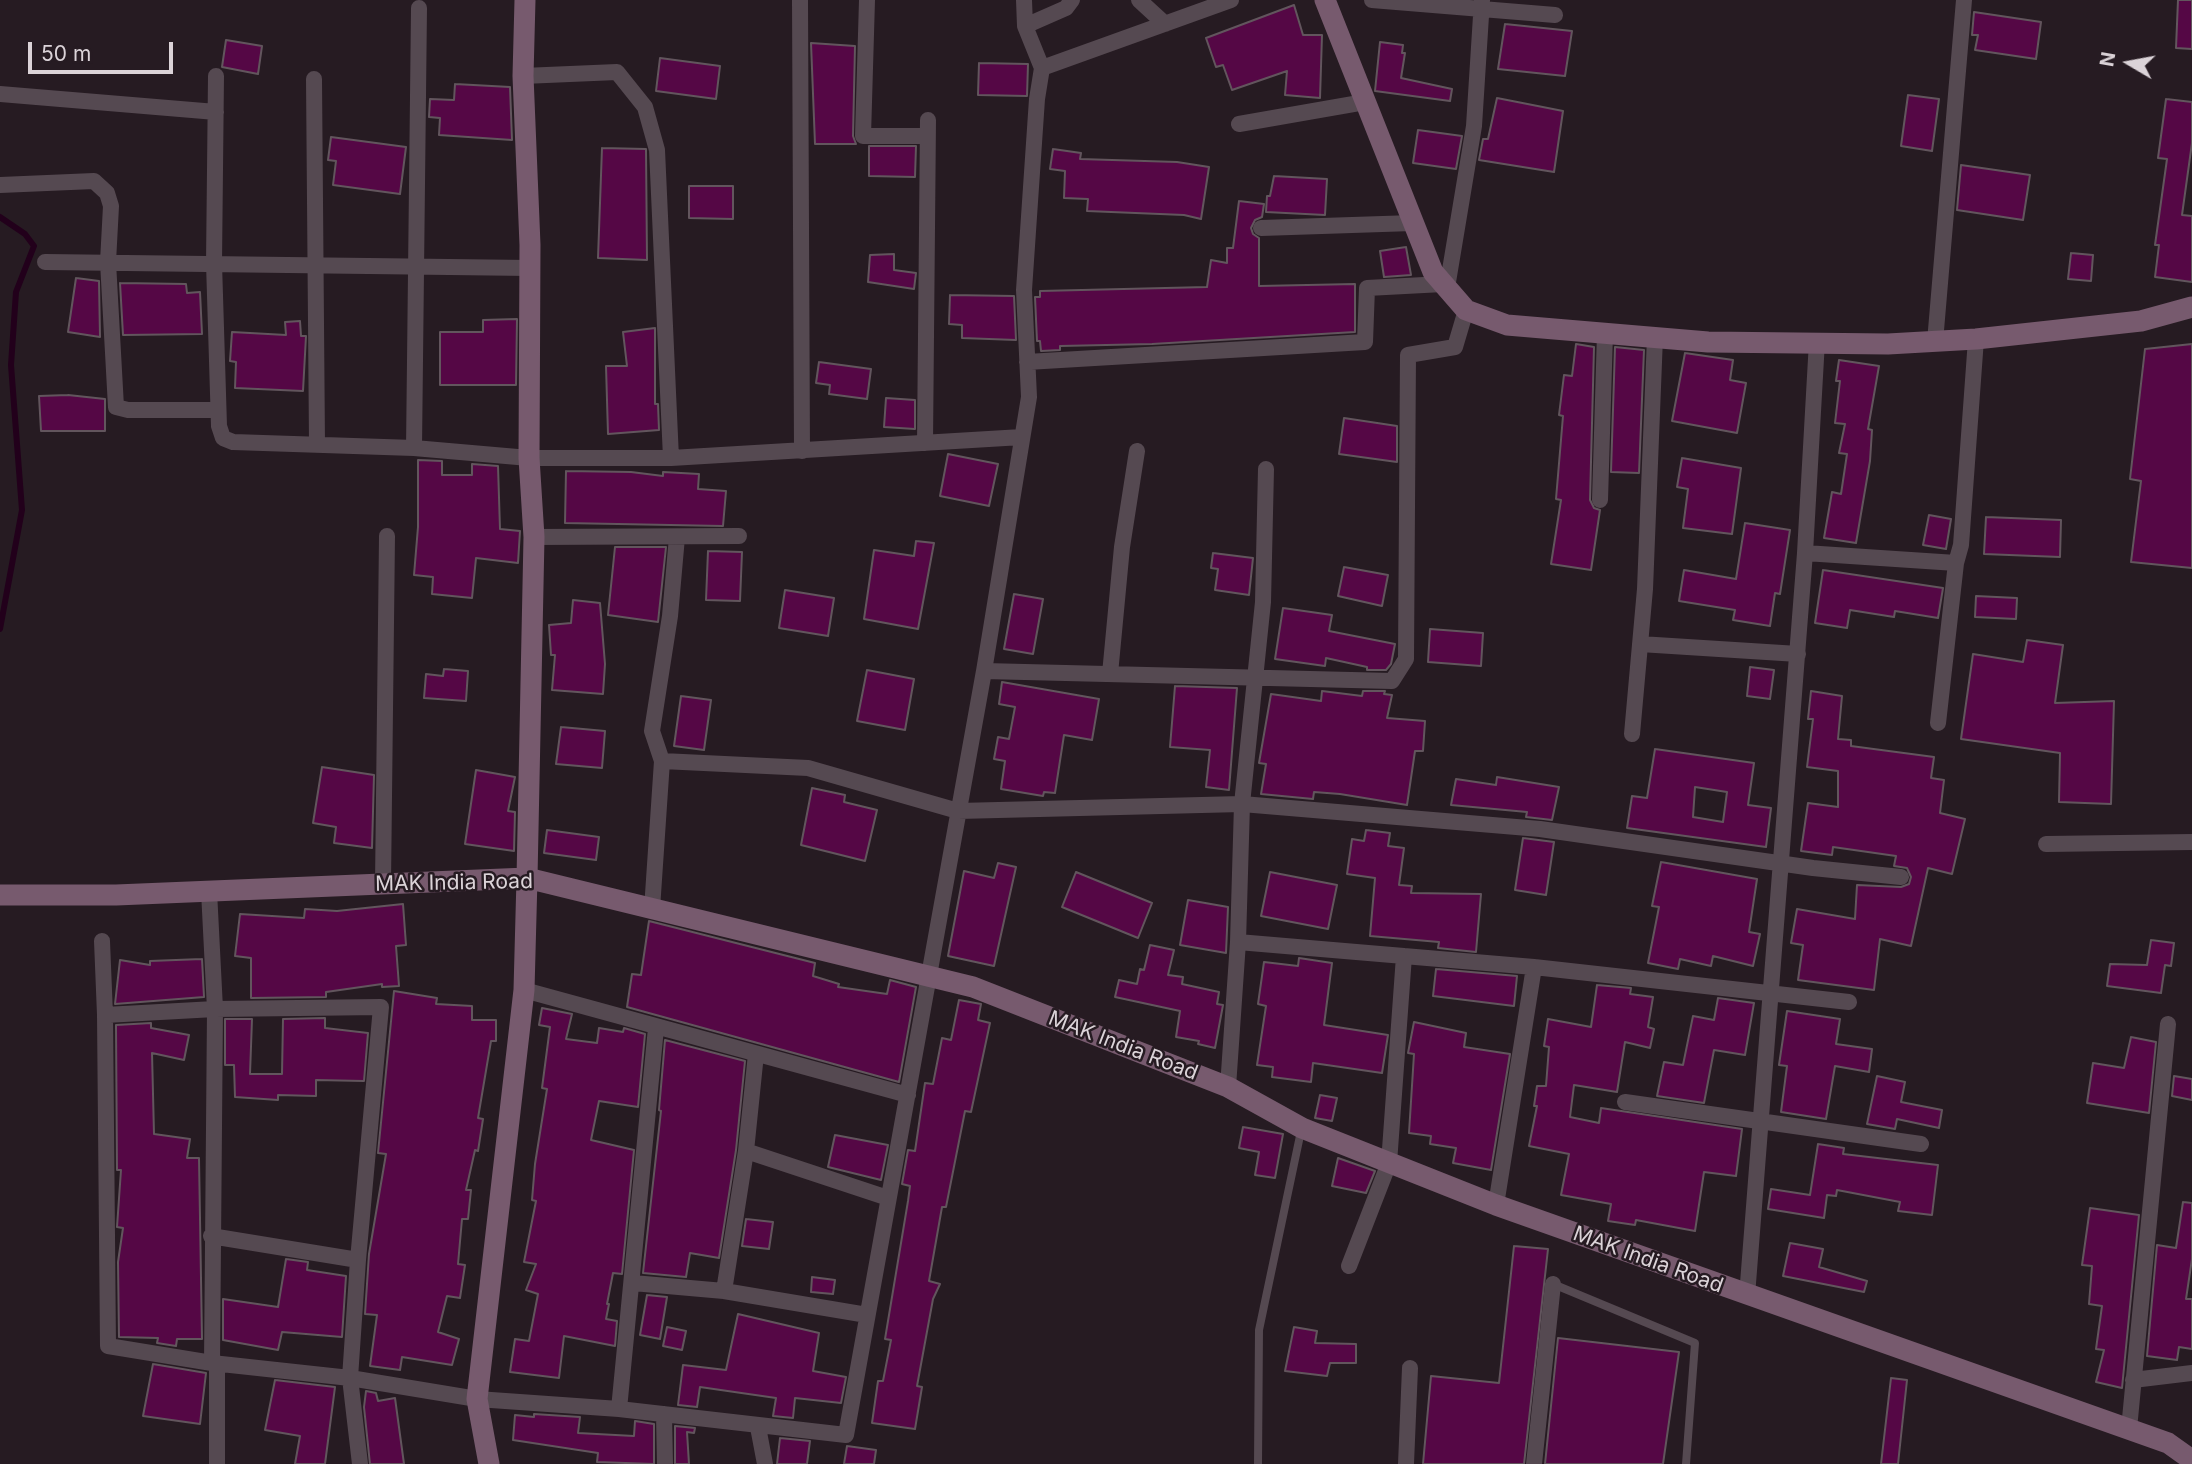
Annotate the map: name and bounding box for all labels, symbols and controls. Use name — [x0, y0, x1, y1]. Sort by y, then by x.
scale bar — [32, 28, 177, 72]
north arrow — [2094, 28, 2164, 98]
text: 50 m — [41, 41, 91, 66]
text: N — [2095, 50, 2120, 68]
street label: MAK India Road — [375, 869, 533, 897]
street label: MAK India Road — [1045, 1006, 1201, 1086]
street label: MAK India Road — [1570, 1221, 1726, 1299]

